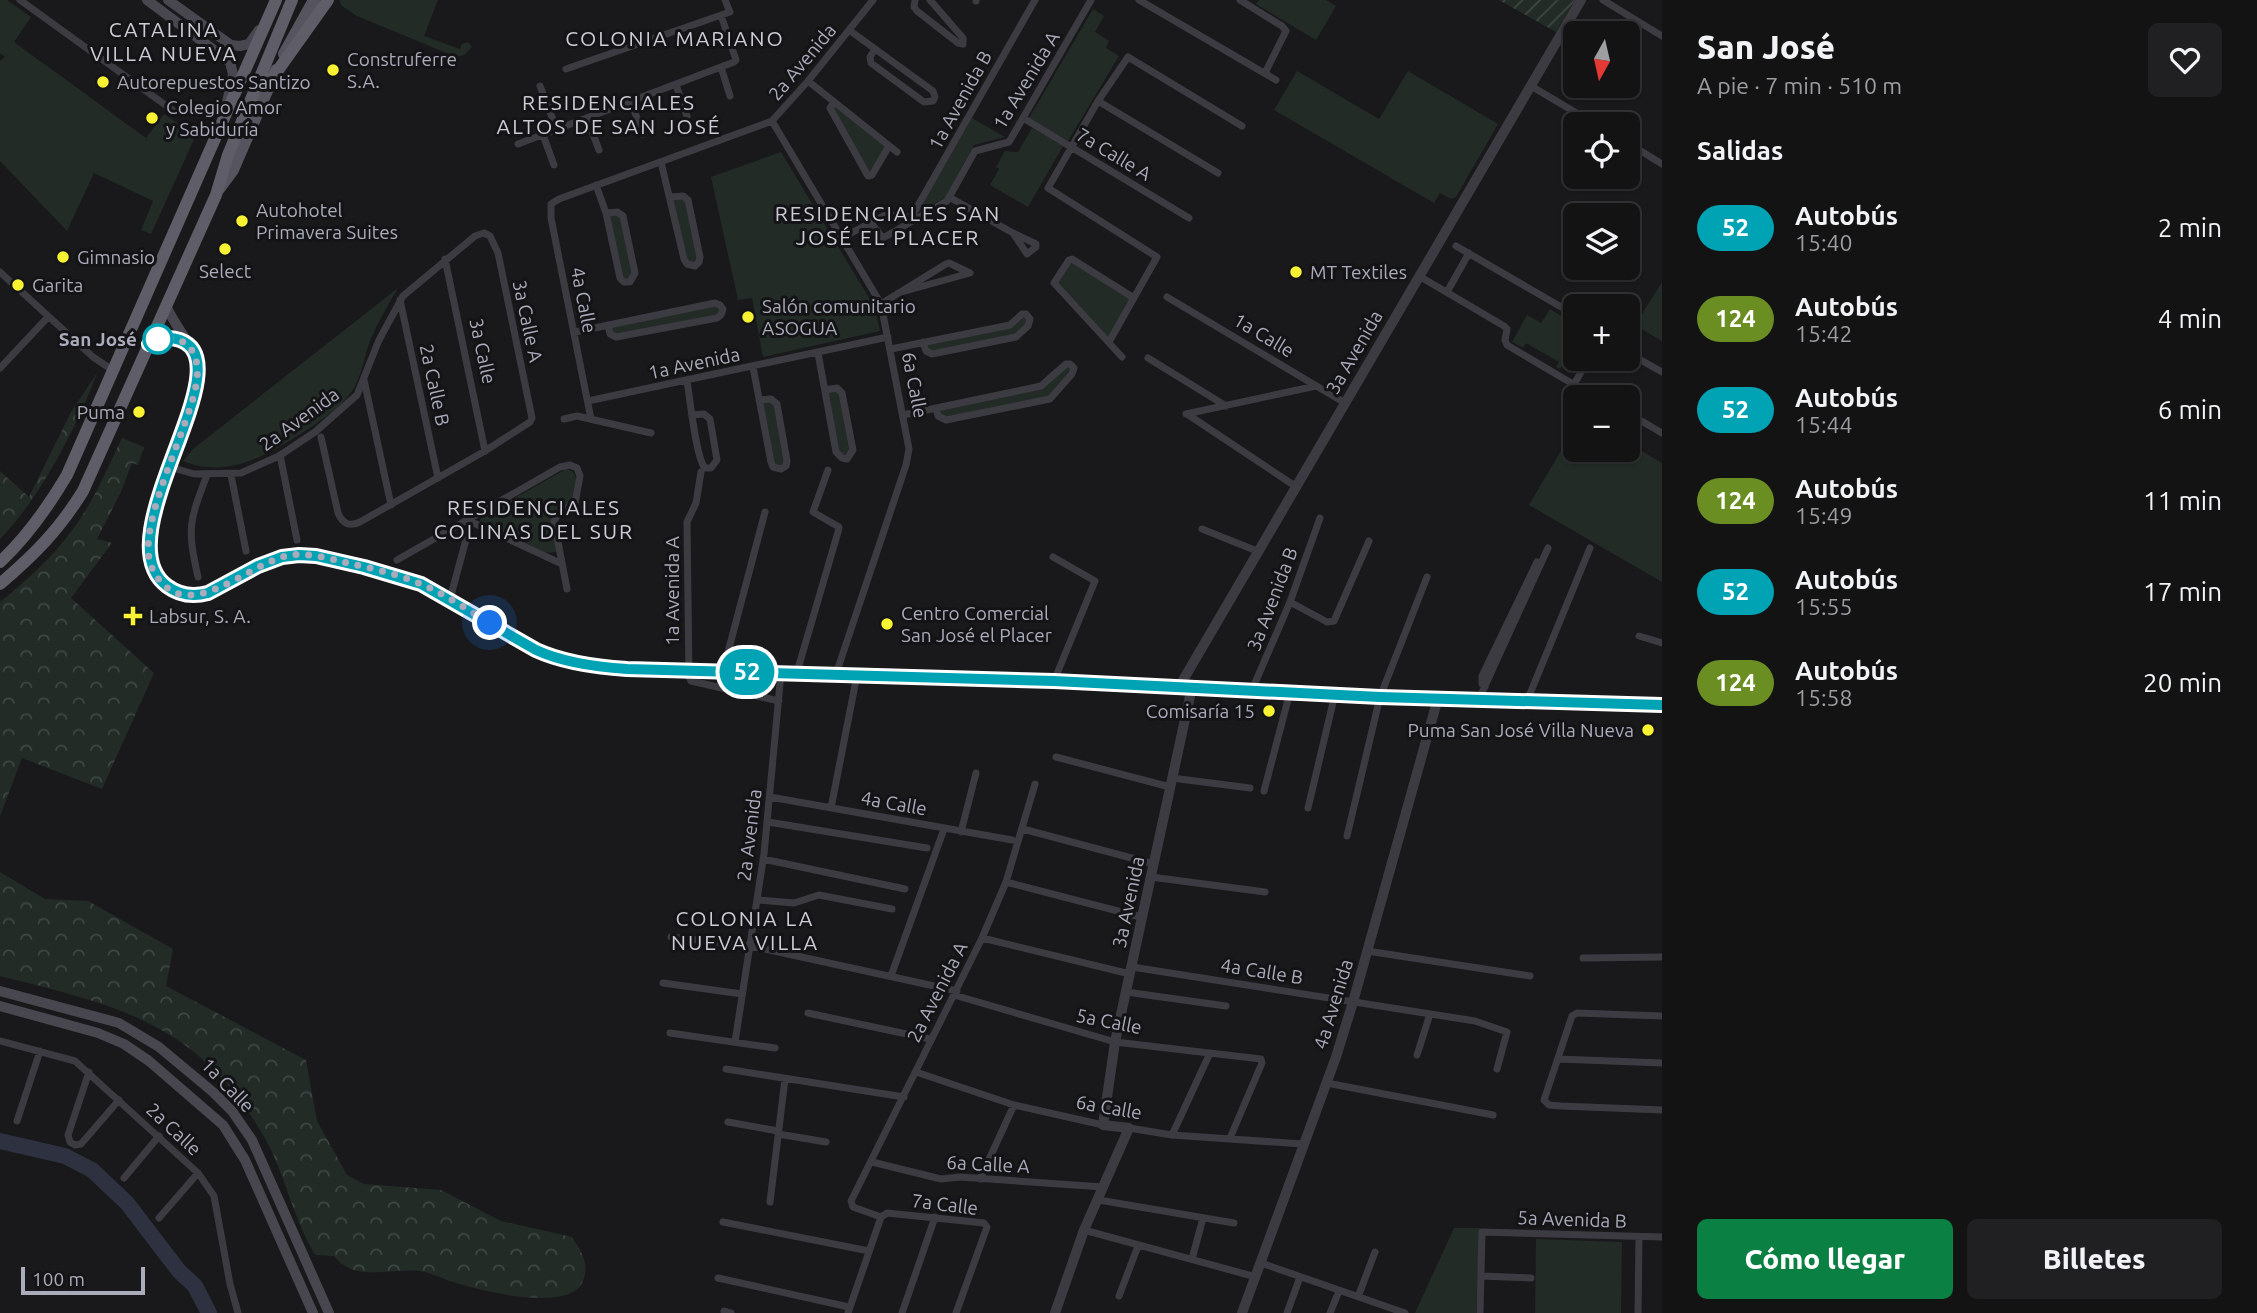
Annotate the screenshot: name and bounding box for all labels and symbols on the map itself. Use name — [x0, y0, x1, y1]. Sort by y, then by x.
district label: CATALINA VILLA NUEVA — [90, 17, 238, 65]
street label: 2a Avenida — [764, 19, 840, 105]
north arrow — [1563, 21, 1640, 98]
district label: COLONIA MARIANO — [565, 26, 785, 50]
street label: 1a Avenida A — [988, 27, 1064, 133]
street label: 1a Avenida B — [924, 47, 996, 153]
place label: Construferre S.A. — [347, 48, 457, 92]
marker: Construferre S.A. — [325, 62, 341, 78]
place label: Autorepuestos Santizo — [117, 71, 311, 93]
marker: Autorepuestos Santizo — [95, 74, 111, 90]
district label: RESIDENCIALES ALTOS DE SAN JOSÉ — [497, 90, 721, 138]
place label: Colegio Amor y Sabiduría — [166, 96, 282, 140]
marker: Colegio Amor y Sabiduría — [144, 110, 160, 126]
street label: 7a Calle A — [1073, 123, 1156, 185]
place label: Autohotel Primavera Suites — [256, 199, 398, 243]
district label: RESIDENCIALES SAN JOSÉ EL PLACER — [775, 201, 1001, 249]
marker: Autohotel Primavera Suites — [234, 213, 250, 229]
marker: Select — [217, 241, 233, 257]
place label: Gimnasio — [77, 246, 155, 268]
marker: Gimnasio — [55, 249, 71, 265]
place label: Select — [199, 260, 252, 282]
place label: MT Textiles — [1310, 261, 1407, 283]
marker: MT Textiles — [1288, 264, 1304, 280]
street label: 4a Calle — [567, 265, 601, 335]
place label: Garita — [32, 274, 83, 296]
marker: Garita — [10, 277, 26, 293]
street label: 3a Calle A — [509, 278, 548, 365]
place label: Salón comunitario ASOGUA — [762, 295, 916, 339]
street label: 3a Avenida — [1321, 306, 1387, 398]
street label: 1a Calle — [1230, 308, 1298, 362]
marker: Salón comunitario ASOGUA — [740, 309, 756, 325]
street label: 3a Calle — [465, 316, 501, 386]
marker: San José — [143, 324, 173, 354]
place label: San José — [59, 328, 137, 350]
street label: 2a Calle B — [416, 342, 454, 428]
street label: 1a Avenida — [646, 343, 742, 383]
street label: 6a Calle — [898, 350, 932, 420]
street label: 2a Avenida — [255, 383, 343, 455]
place label: Puma — [77, 401, 125, 423]
marker: Puma — [131, 404, 147, 420]
district label: RESIDENCIALES COLINAS DEL SUR — [434, 495, 634, 543]
street label: 1a Avenida A — [661, 536, 683, 646]
street label: 3a Avenida B — [1242, 544, 1302, 654]
place label: Centro Comercial San José el Placer — [901, 602, 1052, 646]
place label: Labsur, S. A. — [149, 605, 251, 627]
your location — [472, 605, 507, 640]
marker: Labsur, S. A. — [123, 606, 143, 626]
marker: Centro Comercial San José el Placer — [879, 616, 895, 632]
line badge: 52 — [716, 649, 778, 695]
place label: Comisaría 15 — [1146, 700, 1255, 722]
marker: Comisaría 15 — [1261, 703, 1277, 719]
place label: Puma San José Villa Nueva — [1407, 719, 1634, 741]
marker: Puma San José Villa Nueva — [1640, 722, 1656, 738]
street label: 4a Calle — [859, 786, 929, 820]
street label: 2a Avenida — [732, 787, 766, 883]
street label: 3a Avenida — [1108, 854, 1148, 950]
district label: COLONIA LA NUEVA VILLA — [671, 906, 819, 954]
street label: 2a Avenida A — [902, 938, 972, 1046]
street label: 4a Calle B — [1219, 954, 1305, 988]
street label: 4a Avenida — [1309, 956, 1357, 1052]
street label: 5a Calle — [1074, 1004, 1144, 1038]
street label: 1a Calle — [197, 1053, 259, 1117]
street label: 6a Calle — [1074, 1090, 1144, 1124]
street label: 2a Calle — [142, 1098, 206, 1160]
street label: 6a Calle A — [946, 1151, 1031, 1177]
street label: 7a Calle — [911, 1189, 979, 1219]
street label: 5a Avenida B — [1517, 1206, 1627, 1232]
scale bar — [21, 1264, 145, 1296]

